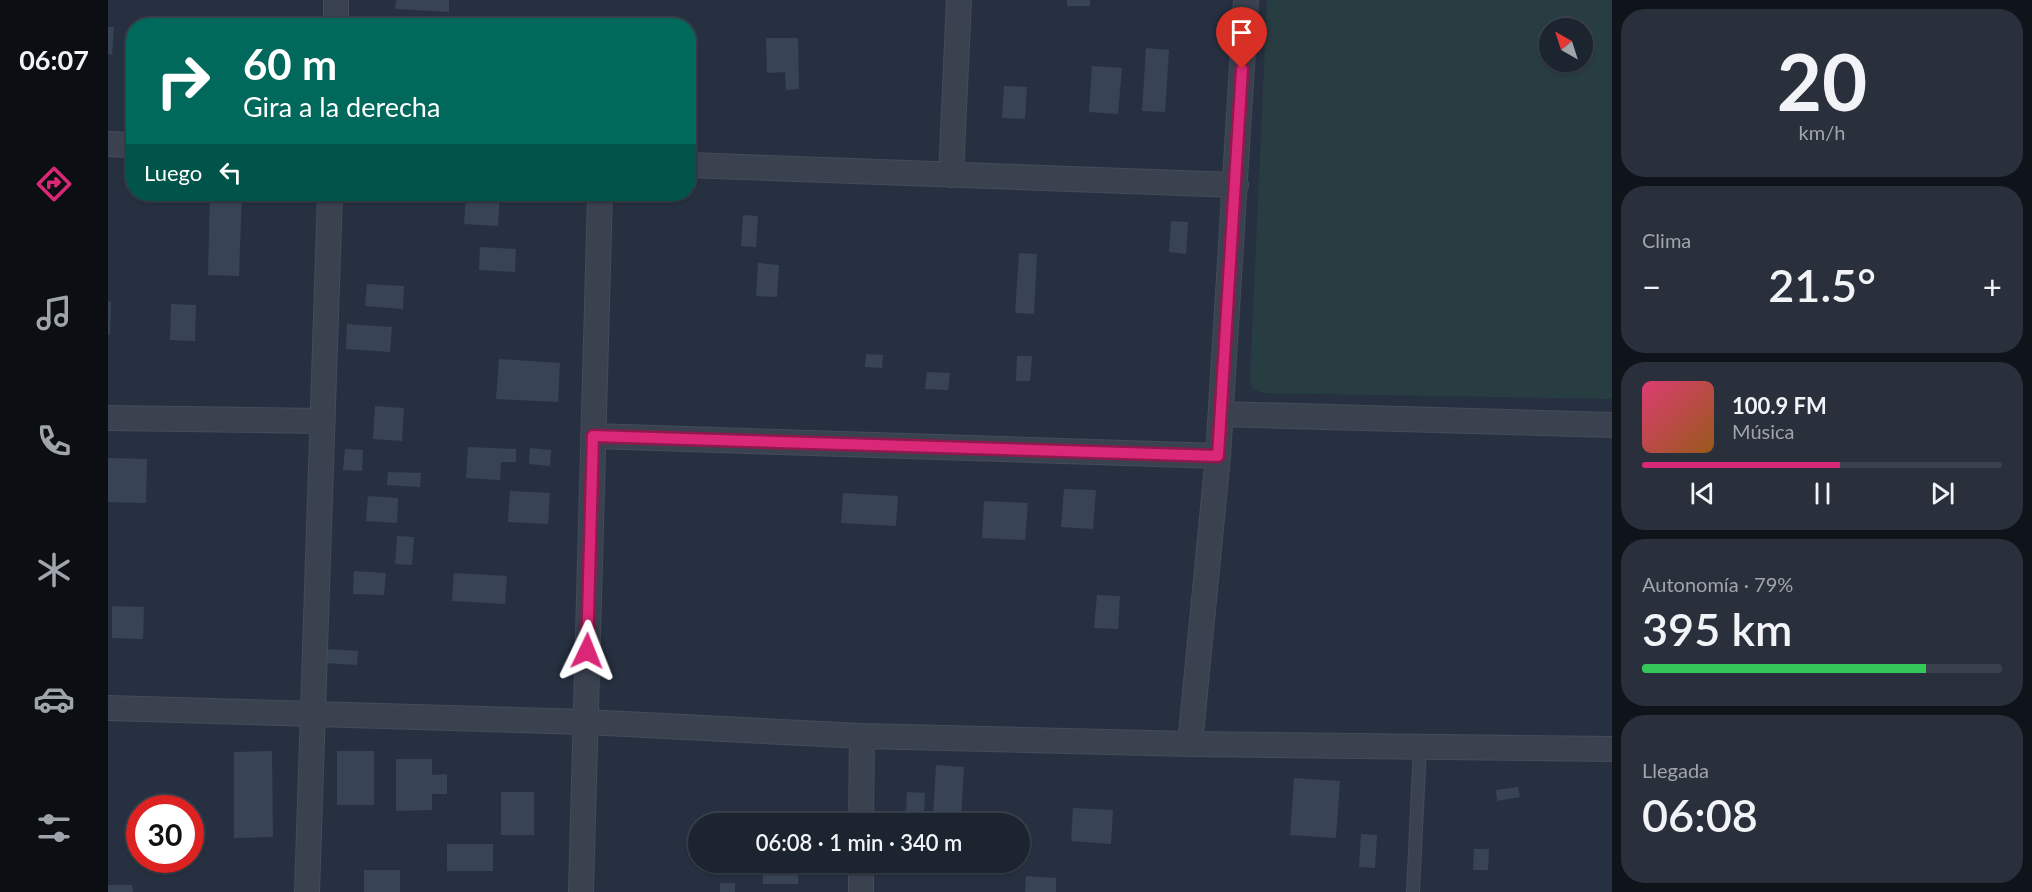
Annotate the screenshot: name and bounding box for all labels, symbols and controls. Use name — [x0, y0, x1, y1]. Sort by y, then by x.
pin — [1216, 7, 1267, 69]
icon: arrive — [1225, 16, 1258, 49]
north arrow — [1539, 18, 1593, 72]
map controls — [1539, 18, 1593, 72]
text: 20 — [1777, 34, 1867, 128]
text: 60 m — [243, 39, 337, 89]
icon: right — [144, 42, 222, 120]
text: 06:07 — [19, 43, 89, 76]
text: Gira a la derecha — [243, 90, 440, 123]
text: km/h — [1799, 120, 1845, 144]
icon: left — [214, 156, 247, 189]
text: Luego — [144, 159, 202, 186]
icon: directions — [33, 163, 75, 205]
text: Clima — [1642, 228, 1691, 252]
text: 21.5° — [1768, 258, 1876, 312]
text: − — [1642, 266, 1661, 306]
text: + — [1983, 266, 2002, 306]
icon: music — [33, 292, 75, 334]
text: 100.9 FM — [1732, 392, 1827, 419]
text: Música — [1732, 419, 1795, 443]
icon: phone — [33, 420, 75, 462]
icon: previous — [1686, 477, 1719, 510]
icon: pause — [1806, 477, 1839, 510]
icon: next — [1926, 477, 1959, 510]
icon: climate — [33, 549, 75, 591]
text: Autonomía · 79% — [1642, 572, 1793, 596]
text: 395 km — [1642, 602, 1792, 656]
position arrow — [555, 619, 619, 683]
icon: car — [33, 678, 75, 720]
text: Llegada — [1642, 758, 1709, 782]
text: 06:08 — [1642, 788, 1758, 842]
speed limit sign: 30 — [126, 795, 204, 873]
icon: filters — [33, 807, 75, 849]
text: 06:08 · 1 min · 340 m — [756, 829, 962, 856]

